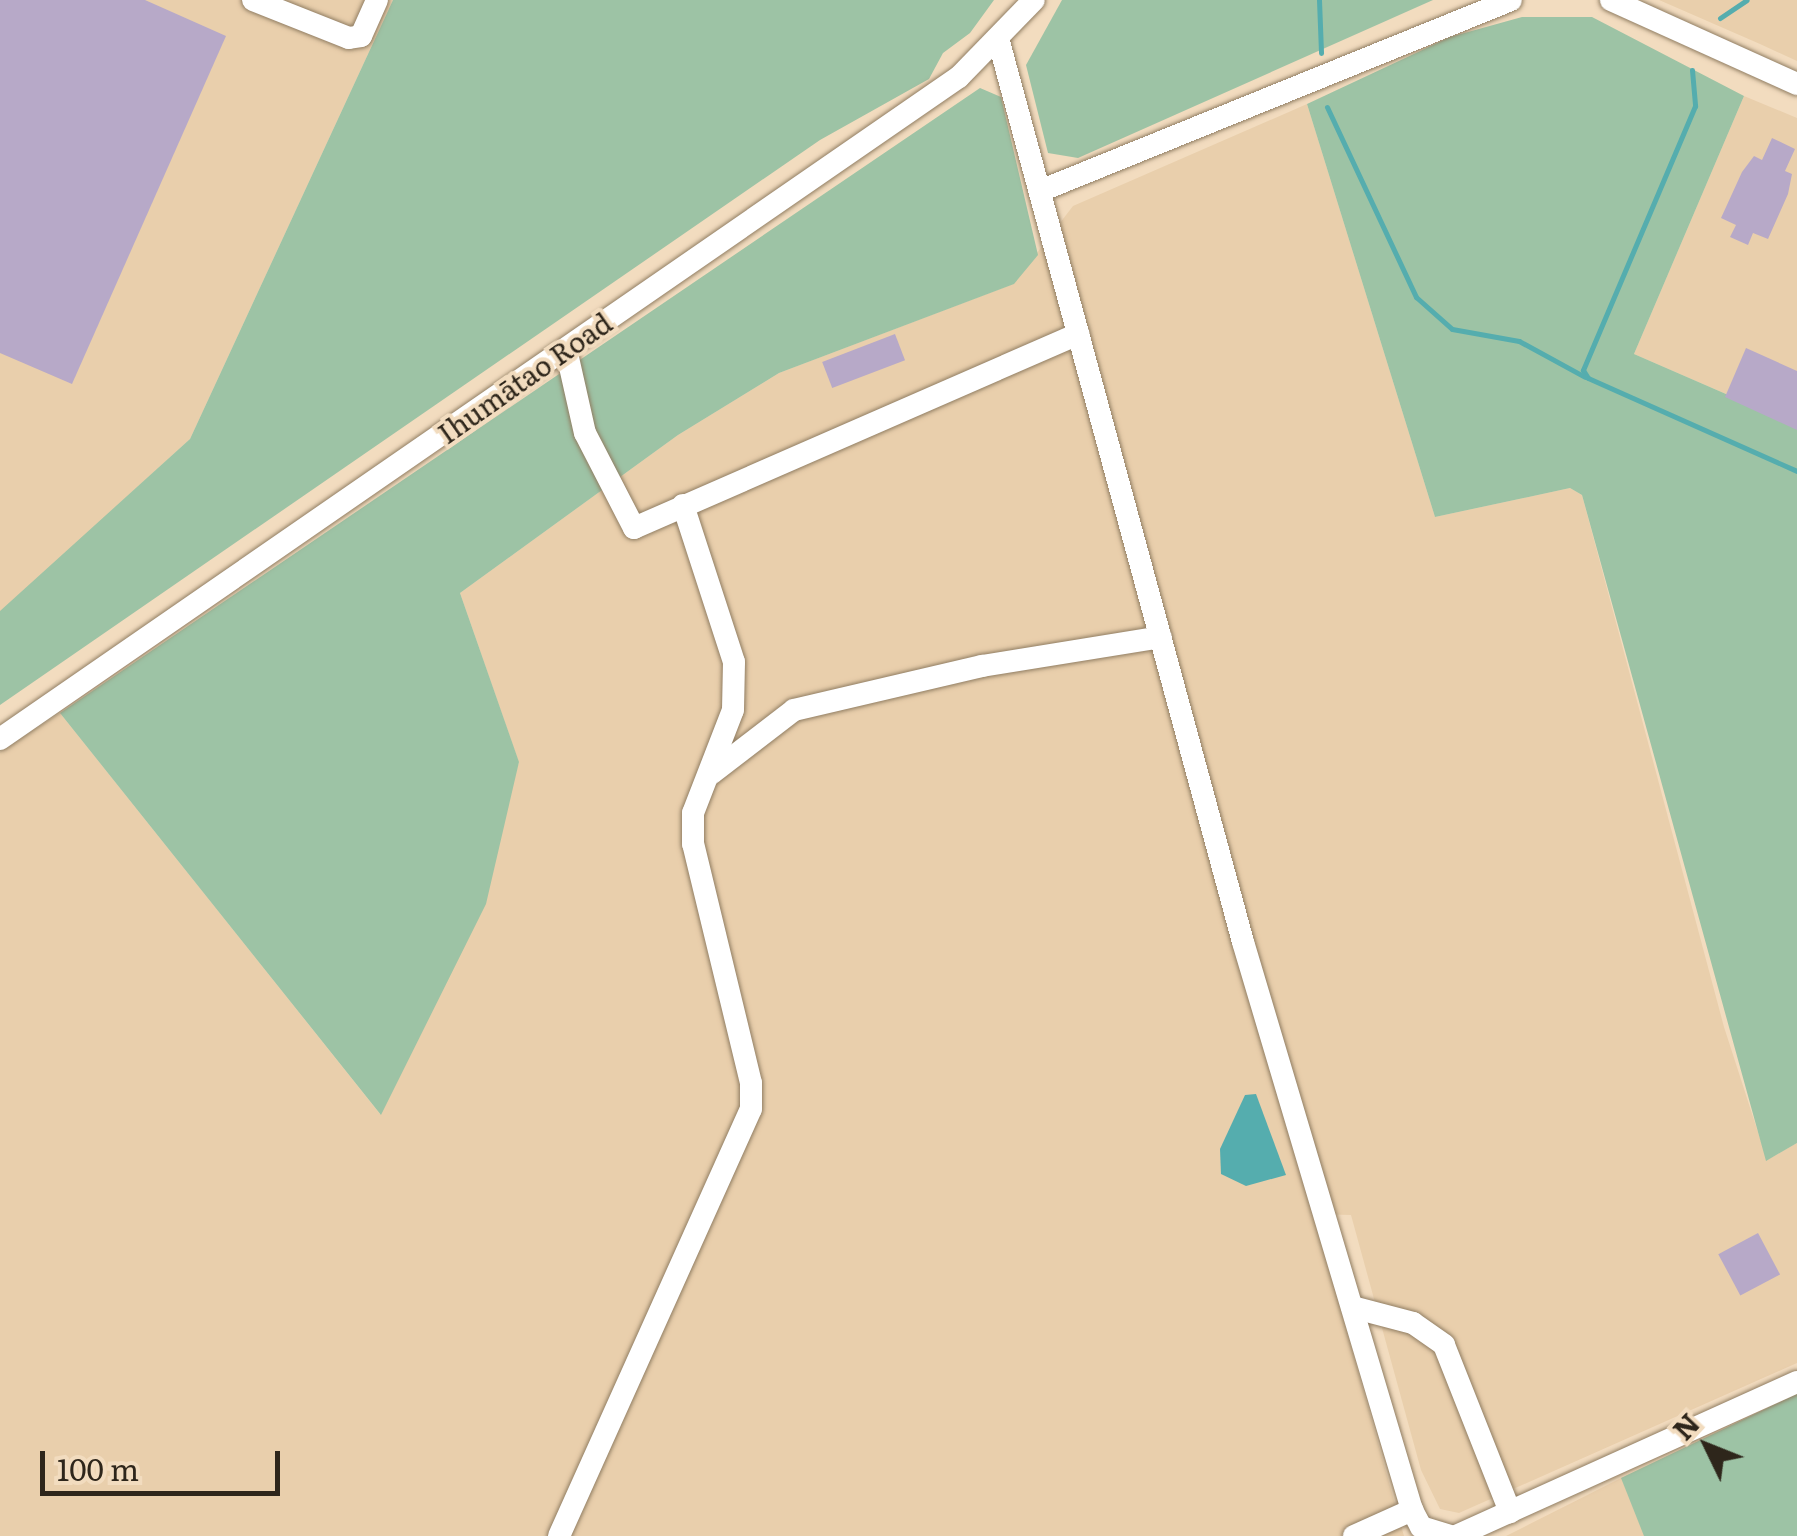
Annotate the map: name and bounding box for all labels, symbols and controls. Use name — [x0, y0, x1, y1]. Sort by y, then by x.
street label: Ihumātao Road — [431, 305, 617, 449]
north arrow — [1657, 1396, 1757, 1496]
text: N — [1662, 1403, 1708, 1448]
scale bar — [45, 1431, 285, 1493]
text: 100 m — [57, 1446, 139, 1490]

